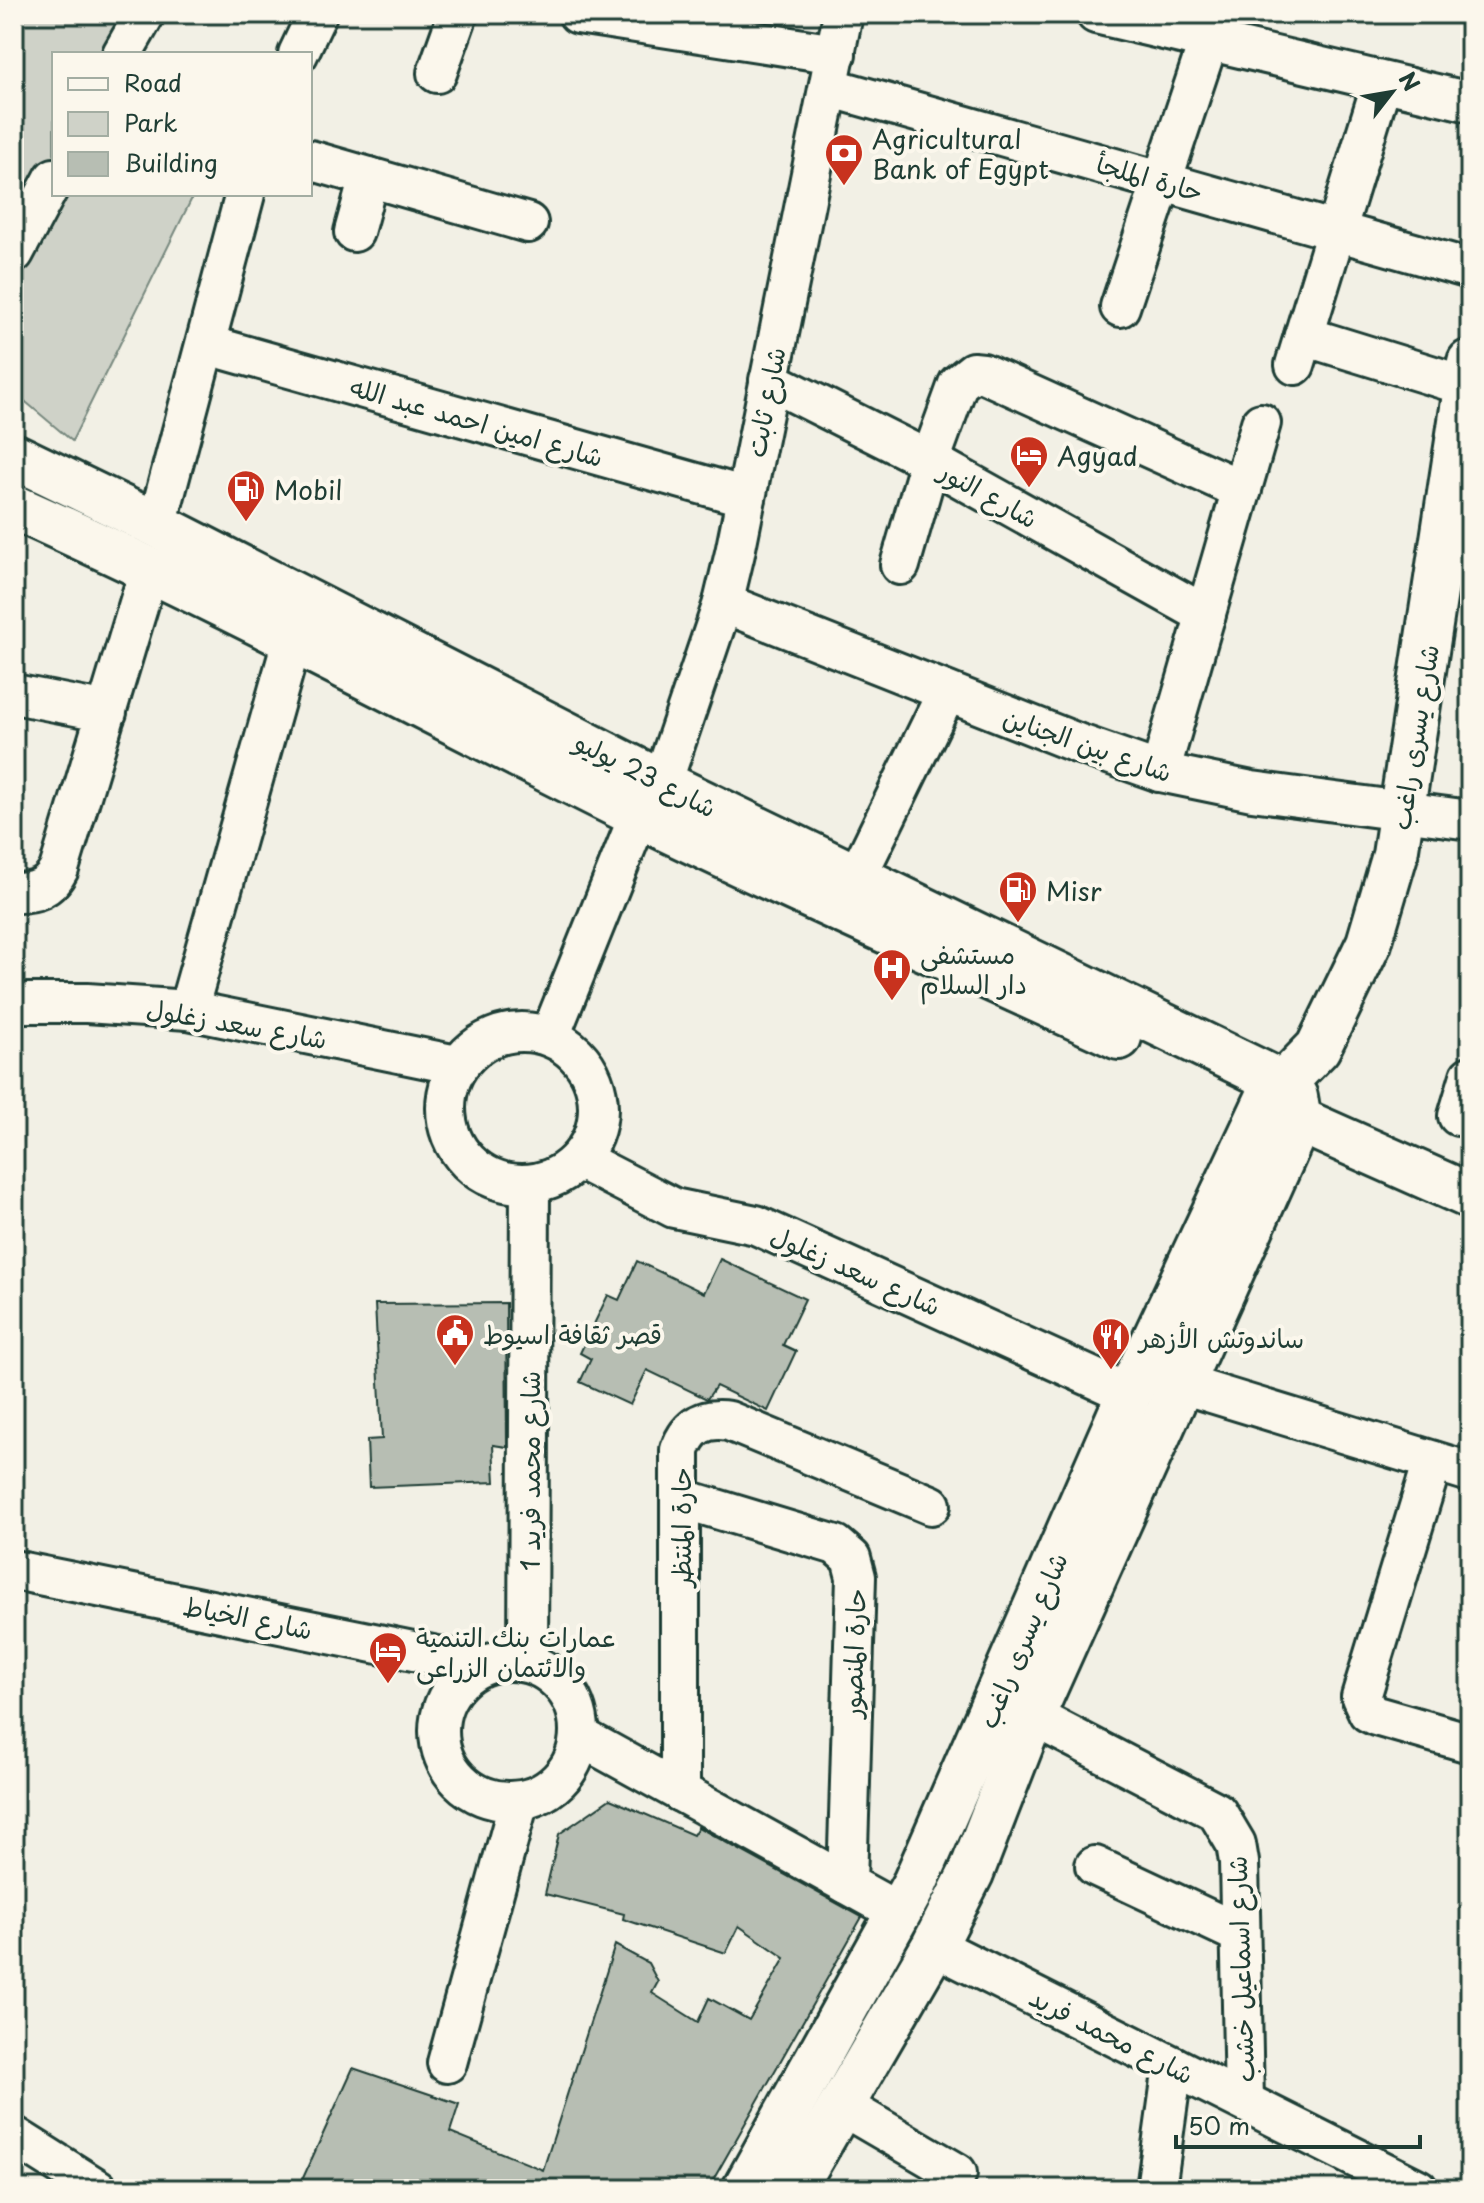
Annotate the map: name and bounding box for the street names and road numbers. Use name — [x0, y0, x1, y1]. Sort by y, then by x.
street label: حارة الملجأ — [1092, 143, 1208, 211]
street label: شارع ثابت — [735, 344, 795, 460]
street label: شارع امين احمد عبد الله — [346, 366, 608, 476]
street label: شارع النور — [931, 450, 1045, 537]
street label: شارع يسرى راغب — [1380, 641, 1448, 833]
street label: شارع بين الجناين — [998, 697, 1178, 791]
street label: شارع 23 يوليو — [567, 721, 724, 826]
street label: شارع سعد زغلول — [144, 988, 330, 1058]
street label: شارع سعد زغلول — [765, 1215, 947, 1325]
street label: شارع محمد فريد 1 — [510, 1371, 549, 1571]
street label: حارة المنتظر — [661, 1467, 700, 1589]
street label: شارع يسرى راغب — [967, 1546, 1077, 1734]
street label: شارع الخياط — [180, 1585, 316, 1649]
street label: حارة المنصور — [831, 1588, 875, 1720]
street label: شارع اسماعيل خشب — [1217, 1855, 1263, 2083]
street label: شارع محمد فريد — [1023, 1977, 1201, 2093]

